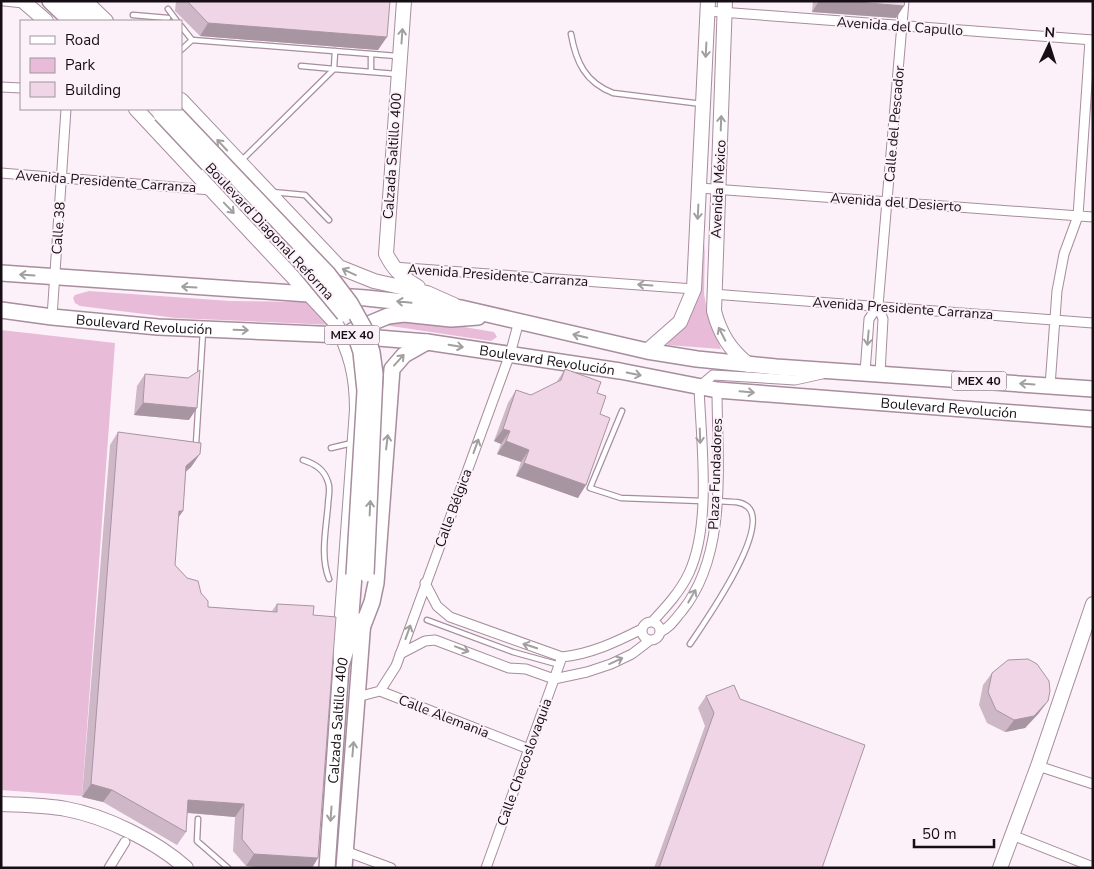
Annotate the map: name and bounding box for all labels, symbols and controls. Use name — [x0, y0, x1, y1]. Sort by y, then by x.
street label: Avenida del Capullo — [836, 13, 964, 40]
legend — [20, 20, 182, 110]
north arrow — [1024, 20, 1074, 70]
text: N — [1044, 23, 1056, 42]
one-way arrow — [397, 29, 406, 45]
text: Road — [65, 30, 100, 50]
one-way arrow — [701, 42, 710, 58]
text: Park — [65, 55, 95, 75]
street label: Calle del Pescador — [880, 65, 909, 183]
text: Building — [65, 80, 121, 100]
street label: Calzada Saltillo 400 — [379, 92, 406, 220]
one-way arrow — [716, 115, 725, 131]
one-way arrow — [217, 138, 228, 151]
street label: Avenida México — [706, 139, 731, 239]
street label: Boulevard Diagonal Reforma — [201, 159, 338, 304]
street label: Avenida Presidente Carranza — [15, 166, 197, 197]
street label: Avenida del Desierto — [830, 188, 962, 217]
street label: Calle 38 — [47, 201, 70, 255]
one-way arrow — [223, 202, 235, 214]
one-way arrow — [694, 204, 703, 220]
street label: Avenida Presidente Carranza — [407, 260, 589, 291]
one-way arrow — [342, 267, 357, 276]
one-way arrow — [20, 270, 36, 280]
one-way arrow — [638, 281, 654, 290]
one-way arrow — [182, 282, 198, 291]
street label: Avenida Presidente Carranza — [812, 293, 994, 324]
one-way arrow — [396, 297, 412, 307]
street label: Boulevard Revolución — [75, 310, 213, 339]
one-way arrow — [233, 326, 249, 335]
road number: MEX 40 — [324, 326, 380, 344]
one-way arrow — [717, 327, 726, 342]
one-way arrow — [863, 330, 873, 346]
one-way arrow — [573, 331, 589, 340]
street label: Boulevard Revolución — [478, 341, 616, 380]
one-way arrow — [447, 342, 463, 352]
one-way arrow — [393, 354, 405, 367]
one-way arrow — [625, 370, 641, 379]
road number: MEX 40 — [952, 372, 1006, 391]
one-way arrow — [1019, 380, 1035, 389]
one-way arrow — [739, 388, 755, 397]
street label: Boulevard Revolución — [880, 394, 1018, 423]
street label: Plaza Fundadores — [704, 418, 727, 530]
one-way arrow — [696, 428, 705, 444]
one-way arrow — [382, 434, 392, 450]
one-way arrow — [472, 439, 481, 454]
street label: Calle Bélgica — [430, 466, 476, 550]
one-way arrow — [365, 500, 374, 516]
one-way arrow — [687, 589, 697, 604]
one-way arrow — [404, 625, 413, 640]
one-way arrow — [523, 641, 539, 650]
one-way arrow — [454, 645, 469, 654]
street label: Calzada Saltillo 400 — [324, 655, 353, 784]
one-way arrow — [608, 656, 623, 665]
street label: Calle Alemania — [396, 690, 492, 742]
street label: Calle Checoslovaquia — [493, 696, 556, 829]
one-way arrow — [349, 742, 358, 758]
one-way arrow — [327, 806, 336, 822]
scale bar — [914, 816, 994, 848]
text: 50 m — [922, 824, 957, 844]

